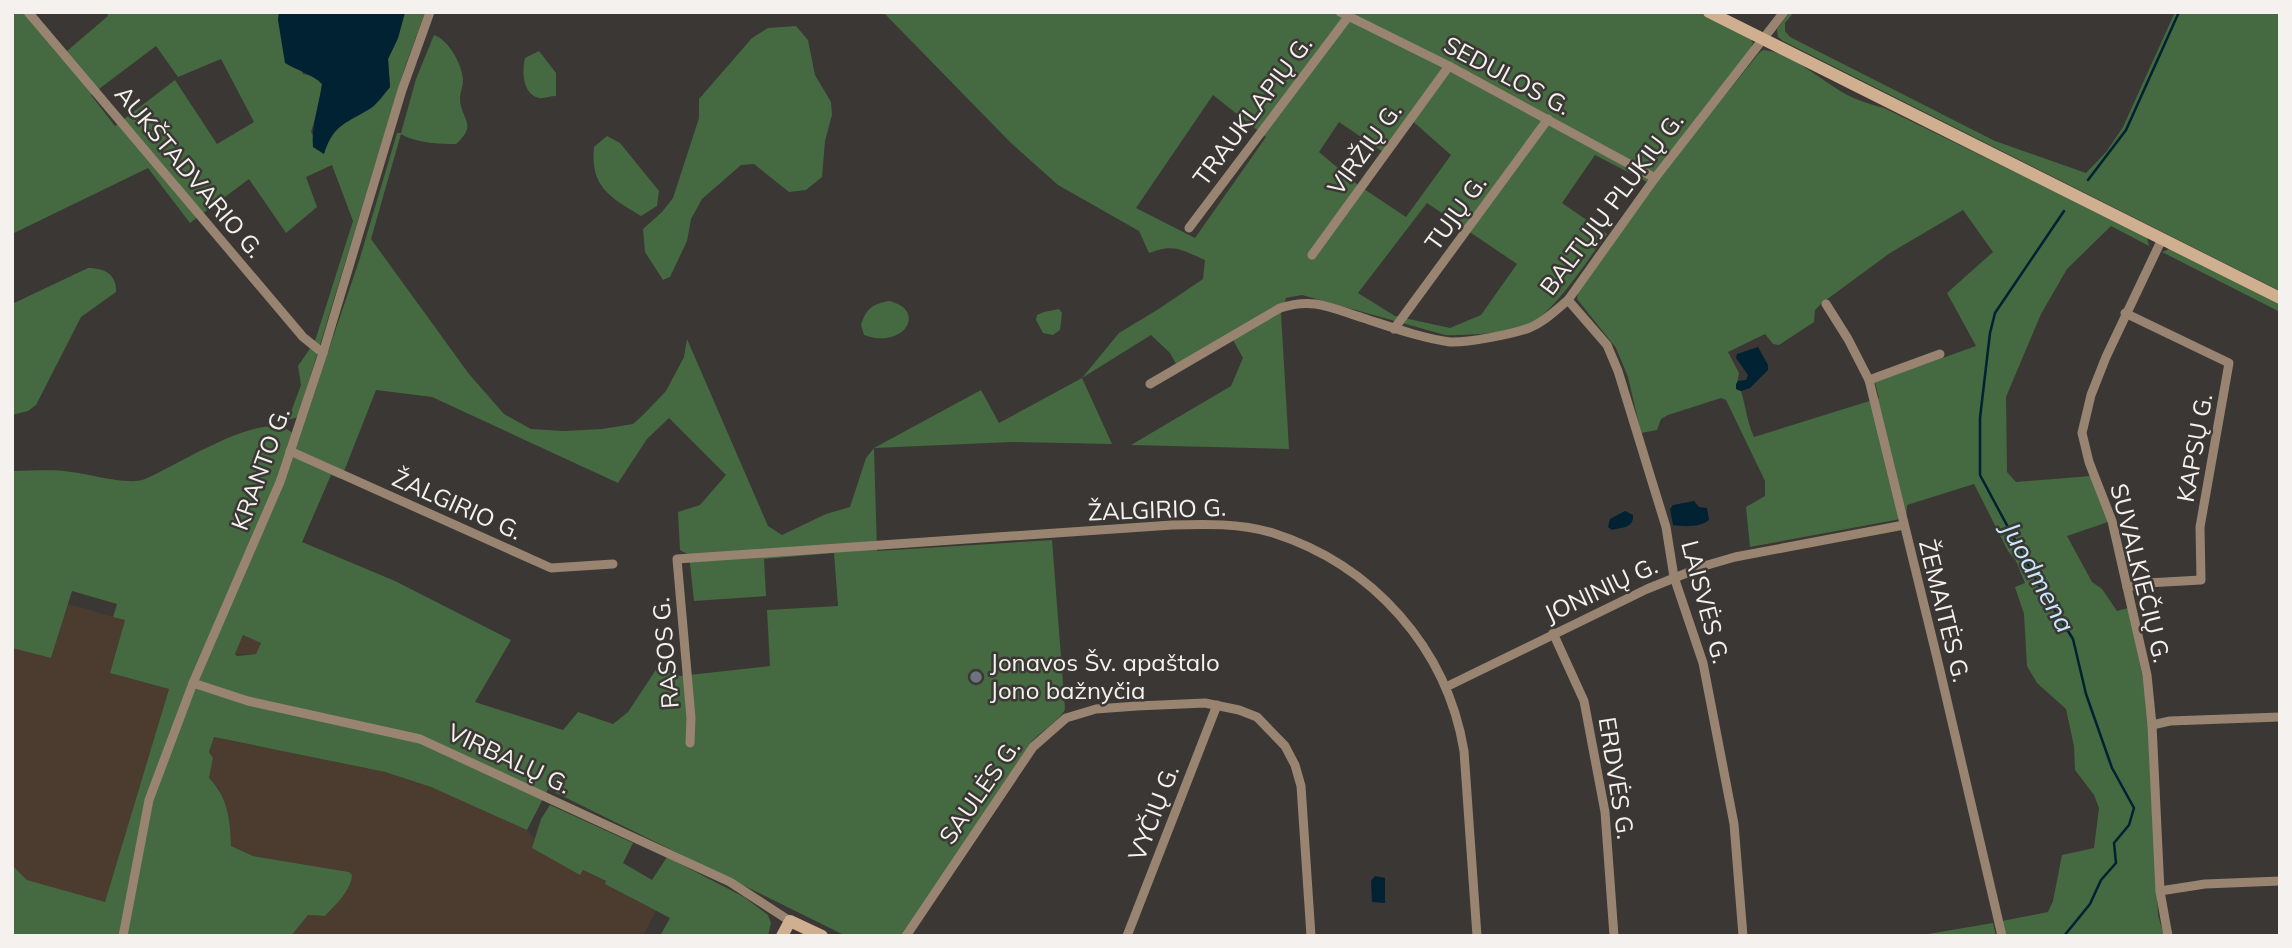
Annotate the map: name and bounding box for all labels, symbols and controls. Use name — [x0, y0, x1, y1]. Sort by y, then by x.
street label: SEDULOS G. — [1439, 29, 1576, 121]
street label: TRAUKLAPIŲ G. — [1186, 30, 1318, 191]
street label: AUKŠTADVARIO G. — [109, 79, 271, 264]
street label: VIRŽIŲ G. — [1321, 96, 1408, 200]
street label: BALTŲJŲ PLUKIŲ G. — [1533, 106, 1690, 301]
street label: TUJŲ G. — [1418, 169, 1493, 256]
street label: KAPSŲ G. — [2170, 391, 2218, 504]
street label: KRANTO G. — [224, 403, 296, 534]
street label: ŽALGIRIO G. — [388, 462, 527, 546]
street label: SUVALKIEČIŲ G. — [2104, 480, 2178, 665]
street label: ŽALGIRIO G. — [1087, 492, 1227, 526]
water label: Juodmena — [1994, 514, 2082, 638]
street label: LAISVĖS G. — [1675, 537, 1737, 666]
street label: ŽEMAITĖS G. — [1913, 537, 1977, 685]
street label: JONINIŲ G. — [1539, 550, 1662, 628]
street label: RASOS G. — [645, 596, 685, 710]
place label: Jonavos Šv. apaštalo Jono bažnyčia — [990, 647, 1220, 705]
marker: Jonavos Šv. apaštalo Jono bažnyčia — [968, 669, 984, 685]
street label: ERDVĖS G. — [1593, 715, 1641, 841]
street label: VIRBALŲ G. — [443, 716, 576, 800]
street label: SAULĖS G. — [932, 733, 1026, 850]
street label: VYČIŲ G. — [1121, 761, 1185, 865]

